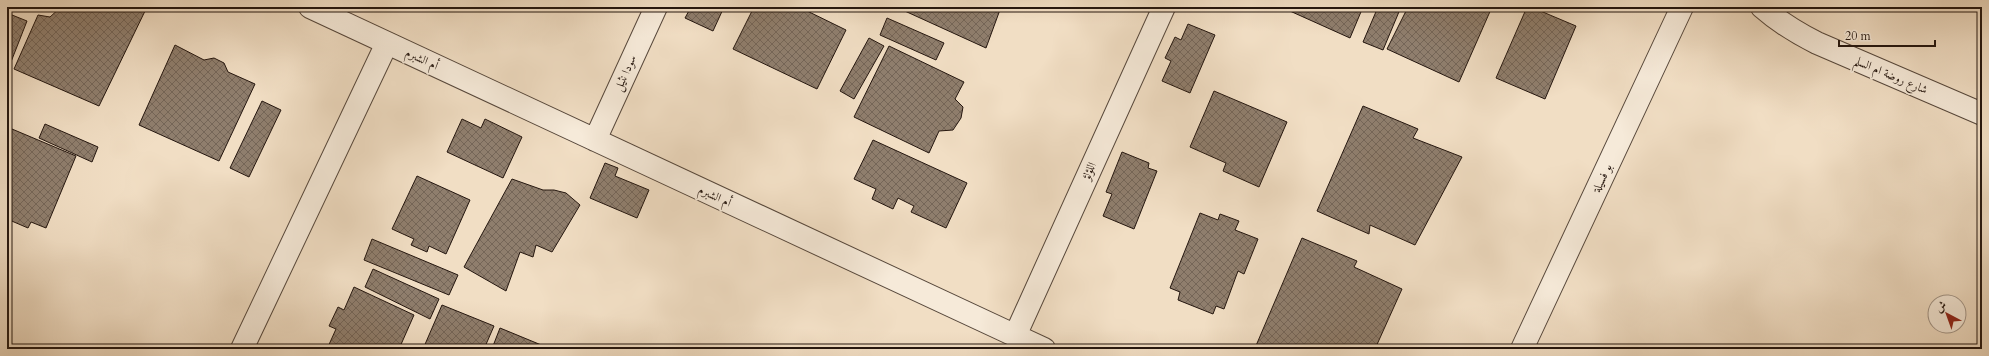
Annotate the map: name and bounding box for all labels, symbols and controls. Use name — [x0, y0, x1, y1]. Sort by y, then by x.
scale bar — [1839, 22, 1935, 48]
text: 20 m — [1845, 28, 1872, 44]
street label: أم الشبرم — [401, 44, 441, 76]
street label: سودا نثيل — [610, 52, 641, 94]
street label: شارع روضة ام السلم — [1850, 52, 1930, 101]
street label: اللؤلؤ — [1078, 159, 1100, 183]
street label: بو فسيلة — [1588, 161, 1616, 196]
street label: أم الشبرم — [694, 181, 734, 213]
north arrow — [1927, 294, 1967, 334]
text: ش — [1932, 298, 1950, 316]

